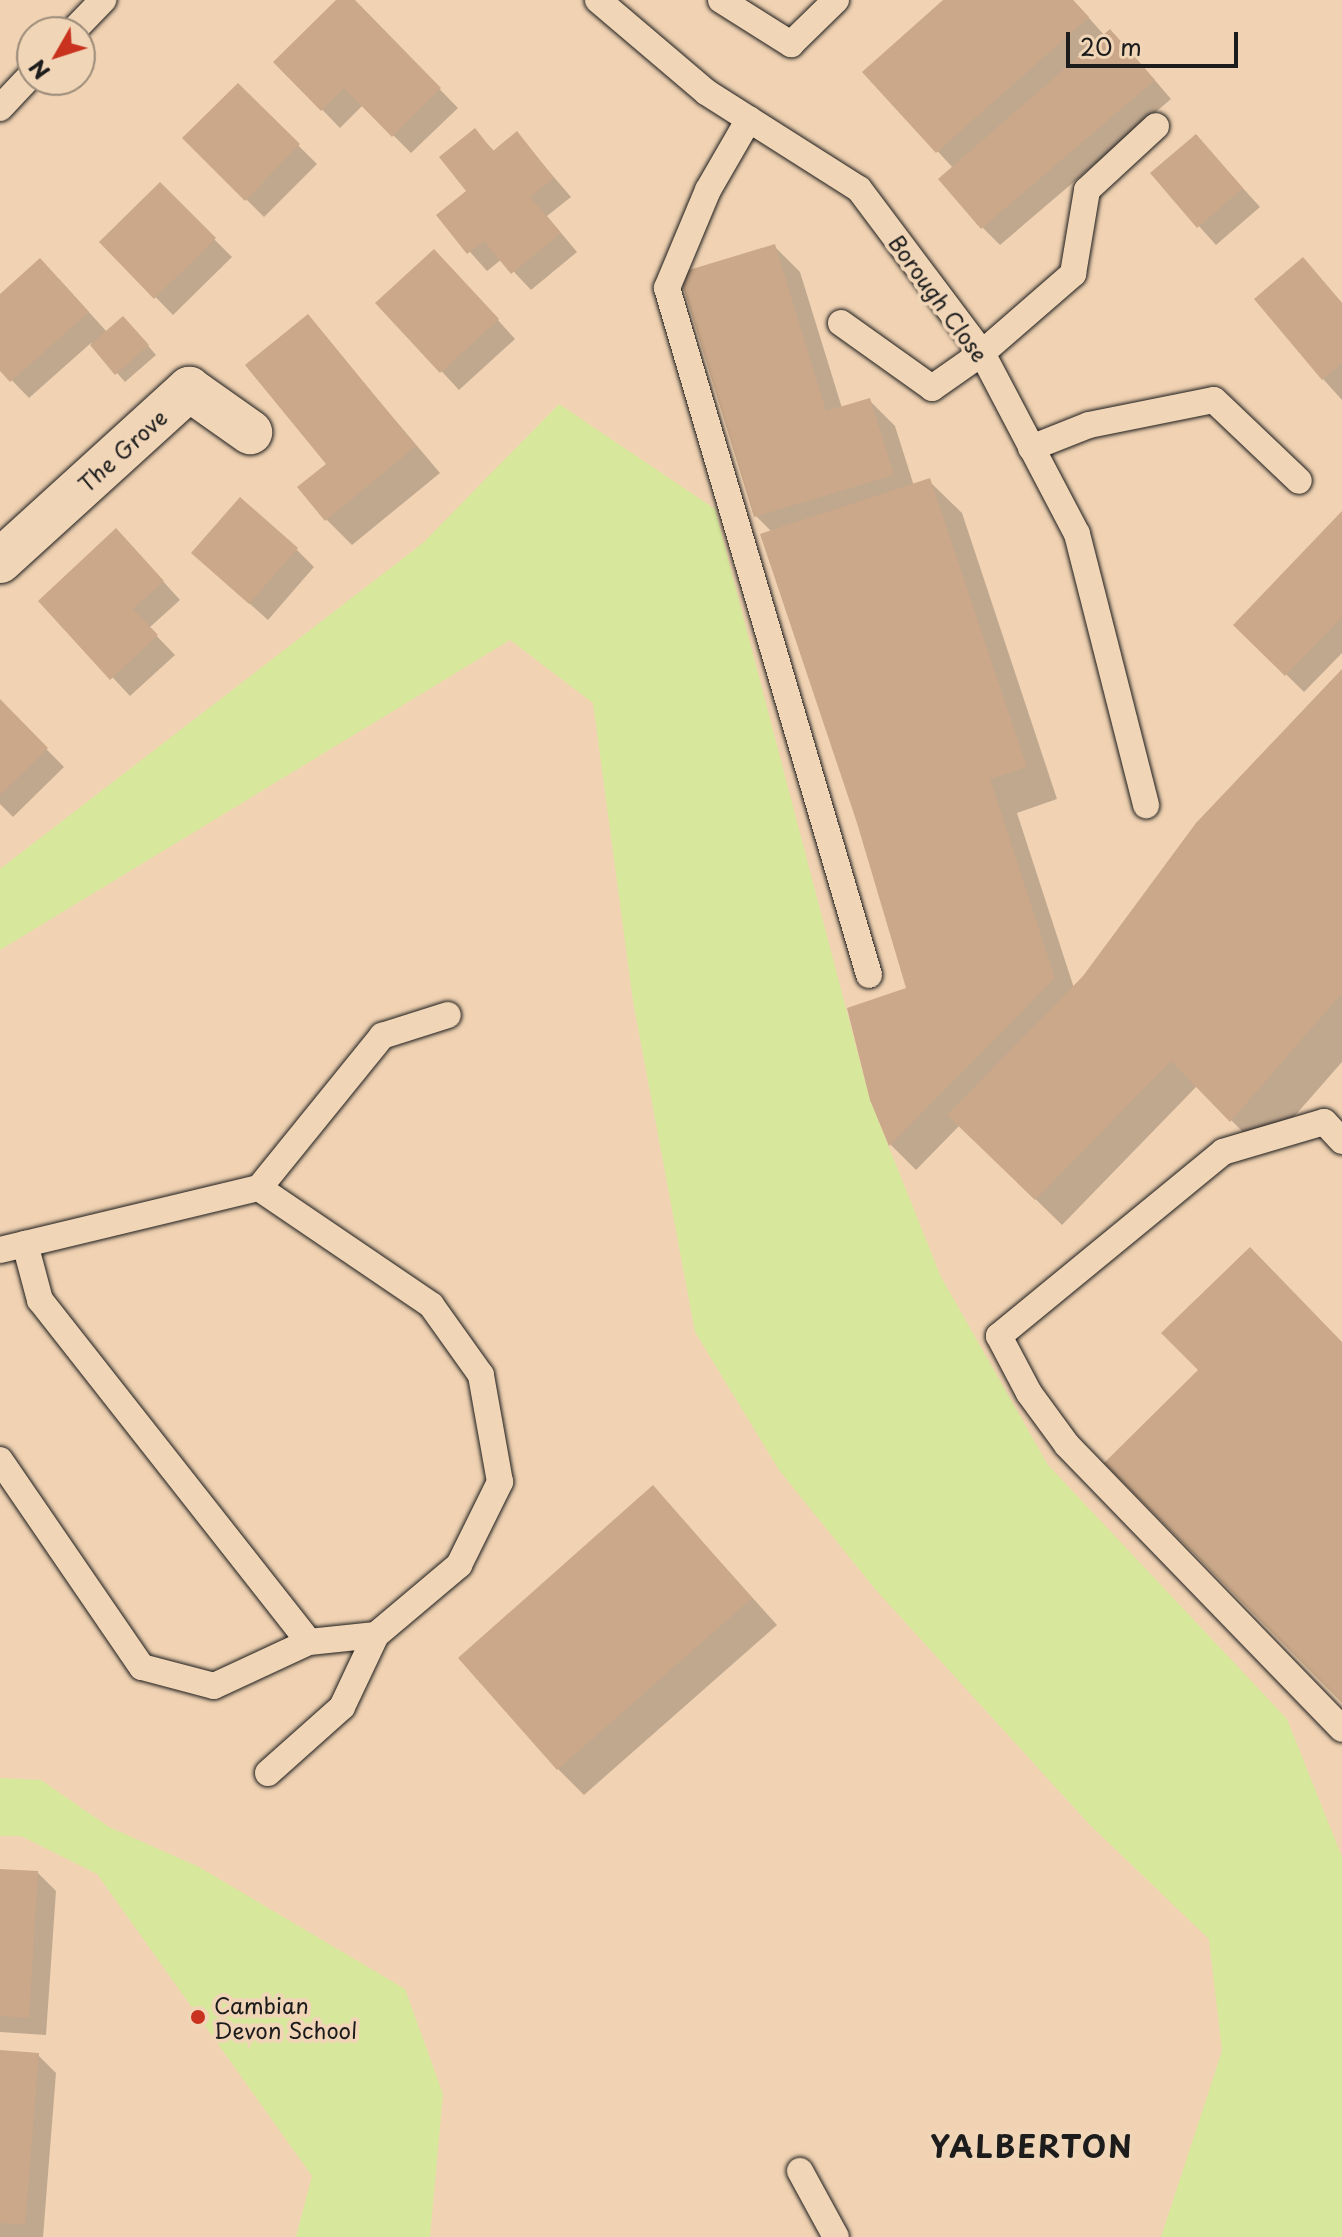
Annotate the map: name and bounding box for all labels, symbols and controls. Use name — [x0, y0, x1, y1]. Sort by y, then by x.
north arrow — [16, 16, 96, 96]
scale bar — [1070, 16, 1242, 66]
text: 20 m — [1080, 28, 1142, 64]
text: N — [20, 53, 57, 87]
street label: Borough Close — [884, 229, 994, 367]
street label: The Grove — [72, 403, 172, 497]
place label: Cambian Devon School — [214, 1991, 357, 2042]
marker: Cambian Devon School — [189, 2008, 207, 2026]
district label: YALBERTON — [930, 2128, 1134, 2164]

